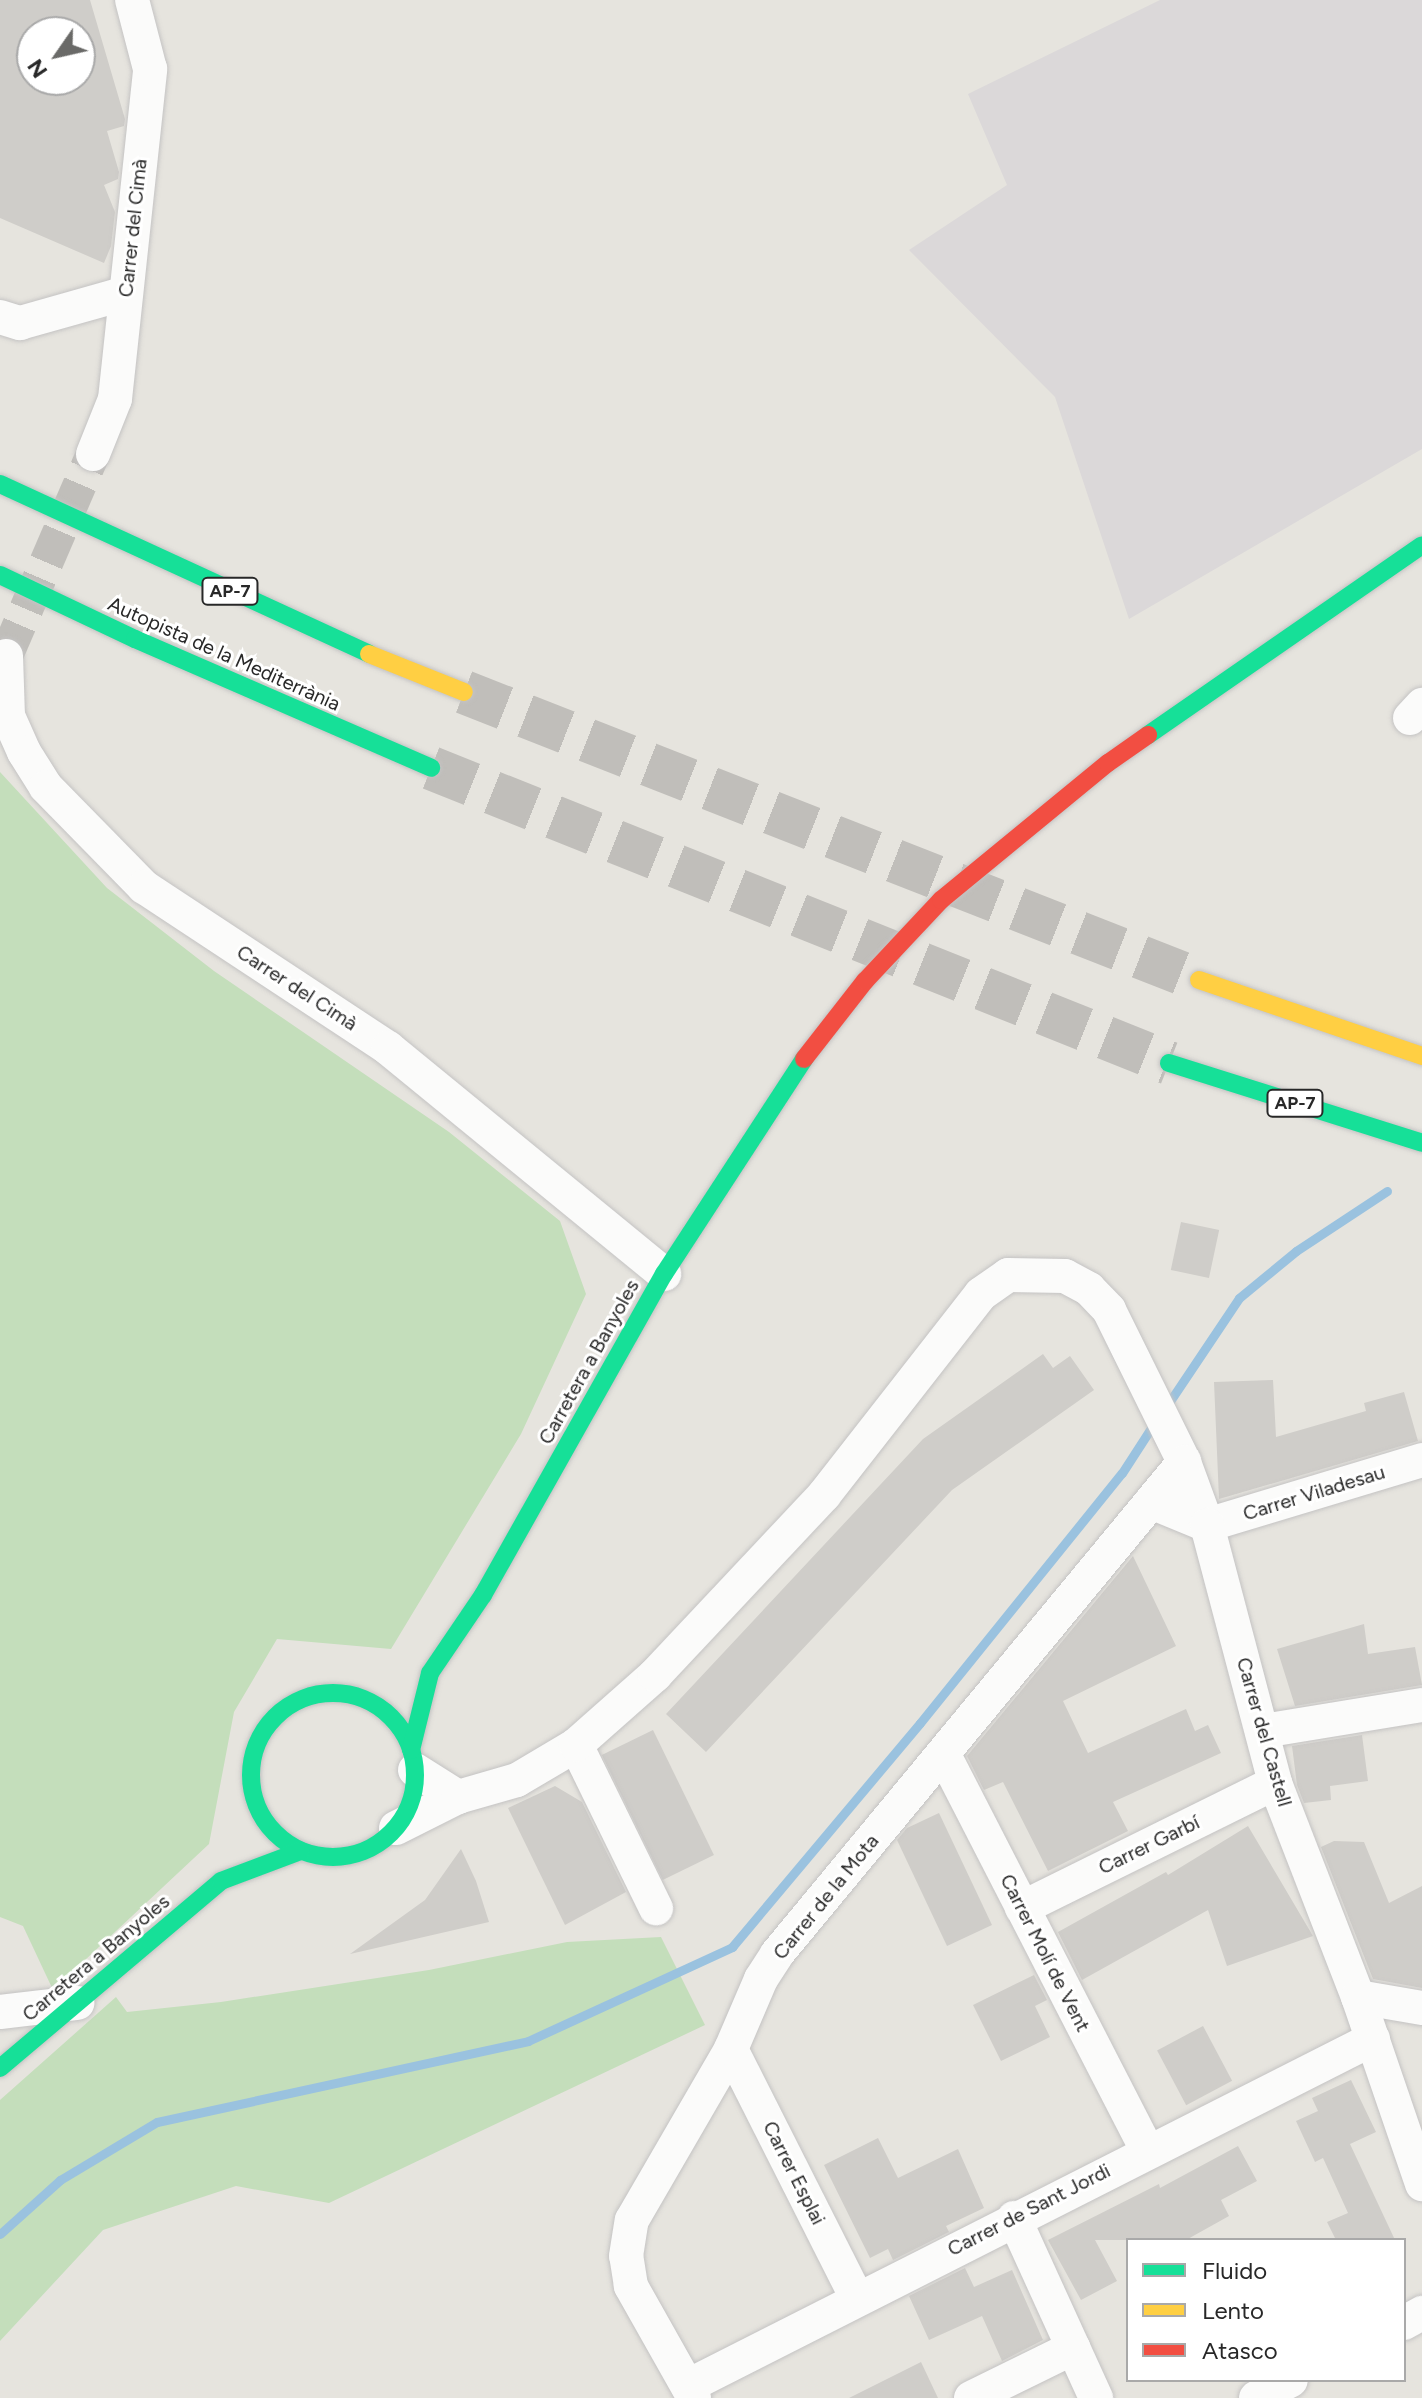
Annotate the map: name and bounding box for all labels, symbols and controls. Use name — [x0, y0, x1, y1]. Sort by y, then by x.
north arrow — [16, 16, 96, 96]
text: N — [21, 54, 53, 83]
street label: Carrer del Cimà — [114, 158, 152, 298]
road number: AP-7 — [200, 577, 260, 605]
street label: Autopista de la Mediterrània — [104, 592, 344, 716]
street label: Carrer del Cimà — [232, 940, 362, 1036]
road number: AP-7 — [1265, 1089, 1325, 1117]
street label: Carretera a Banyoles — [534, 1276, 644, 1448]
street label: Carrer Viladesau — [1240, 1460, 1388, 1526]
street label: Carrer del Castell — [1231, 1655, 1297, 1809]
street label: Carrer Garbí — [1095, 1810, 1203, 1880]
street label: Carrer de la Mota — [768, 1830, 884, 1964]
street label: Carrer Molí de Vent — [995, 1870, 1095, 2036]
street label: Carretera a Banyoles — [18, 1890, 174, 2026]
street label: Carrer Esplai — [758, 2117, 830, 2229]
street label: Carrer de Sant Jordi — [944, 2159, 1114, 2261]
legend — [1126, 2238, 1406, 2382]
text: Fluido — [1202, 2256, 1267, 2285]
text: Lento — [1202, 2296, 1264, 2325]
text: Atasco — [1202, 2336, 1278, 2365]

